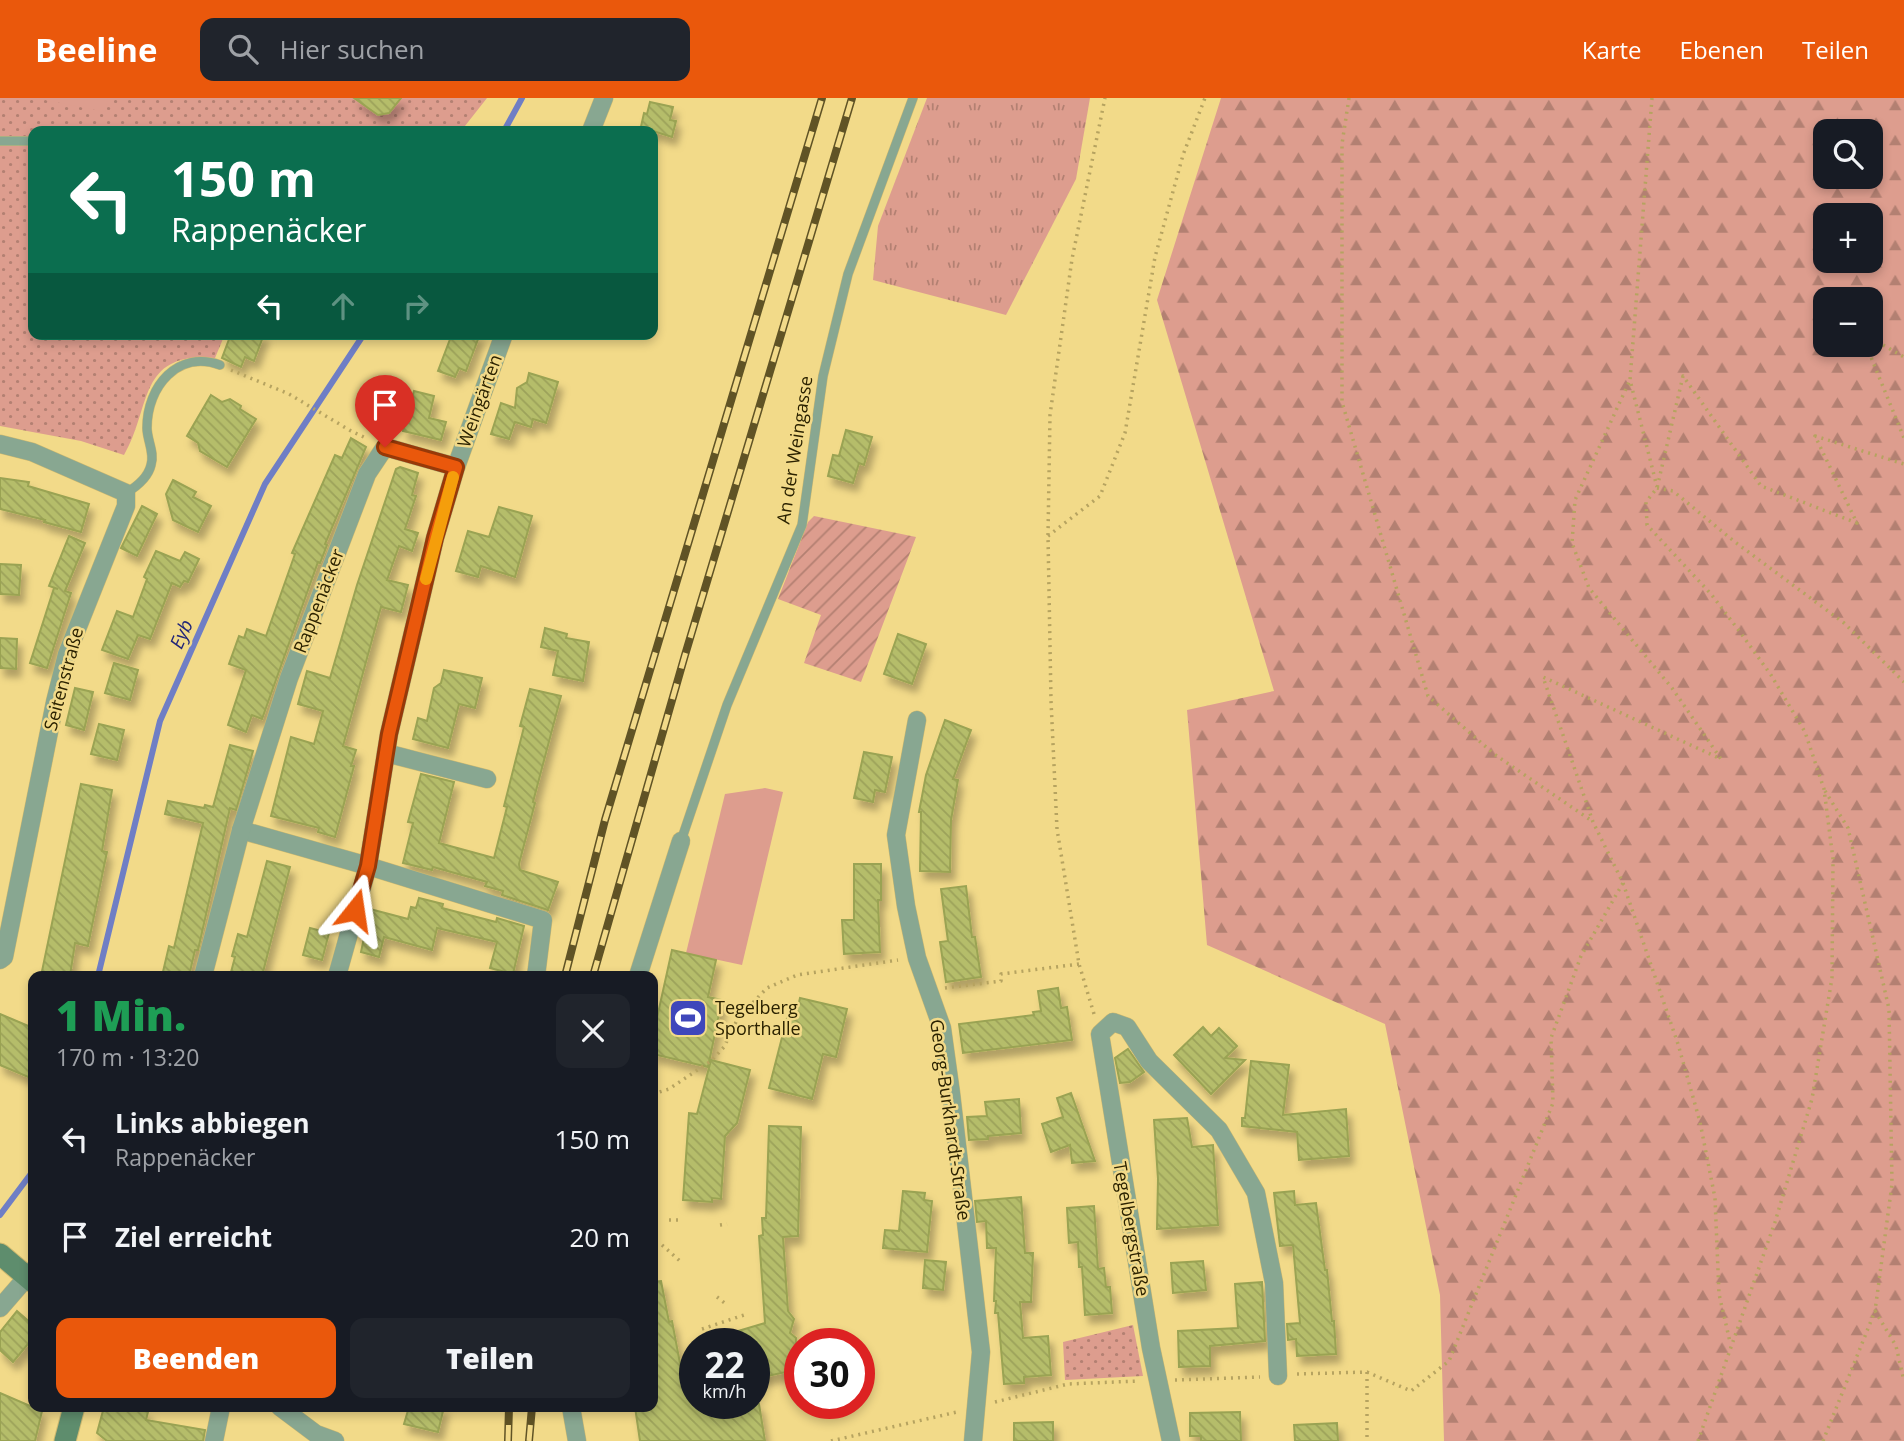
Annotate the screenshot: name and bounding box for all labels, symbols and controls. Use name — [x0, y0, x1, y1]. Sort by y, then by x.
search box — [200, 18, 690, 81]
text: Beeline — [35, 27, 158, 72]
icon: search — [224, 30, 262, 68]
text: Hier suchen — [280, 31, 425, 67]
text: Karte — [1582, 33, 1642, 66]
text: Ebenen — [1680, 33, 1764, 66]
text: Teilen — [1802, 33, 1869, 66]
map controls — [1813, 119, 1883, 357]
button: search — [1813, 119, 1883, 189]
text: 150 m — [171, 145, 316, 211]
icon: left — [56, 154, 147, 245]
button: + — [1813, 203, 1883, 273]
text: Rappenäcker — [171, 208, 366, 251]
icon: left — [251, 287, 289, 325]
icon: ahead — [324, 287, 362, 325]
icon: right — [397, 287, 435, 325]
button: − — [1813, 287, 1883, 357]
street label: Weingärten — [451, 351, 507, 450]
street label: An der Weingasse — [770, 374, 818, 526]
pin — [355, 375, 415, 447]
icon: arrive — [366, 386, 404, 424]
street label: Rappenäcker — [287, 544, 349, 656]
water label: Eyb — [163, 615, 199, 653]
street label: Seitenstraße — [38, 625, 88, 733]
position arrow — [318, 873, 392, 947]
text: 1 Min. — [56, 986, 186, 1043]
button: close — [556, 994, 630, 1068]
place label: Tegelberg Sporthalle — [715, 995, 801, 1040]
sports icon: Tegelberg Sporthalle — [667, 997, 709, 1039]
street label: Georg-Burkhardt-Straße — [925, 1018, 977, 1222]
text: 170 m · 13:20 — [56, 1041, 199, 1073]
text: Links abbiegen — [115, 1105, 310, 1141]
icon: left — [56, 1120, 94, 1158]
text: 150 m — [555, 1121, 630, 1157]
text: Rappenäcker — [115, 1141, 255, 1173]
street label: Tegelbergstraße — [1108, 1160, 1156, 1298]
icon: arrive — [56, 1218, 94, 1256]
text: Ziel erreicht — [115, 1219, 272, 1255]
text: 20 m — [569, 1219, 630, 1255]
button: Beenden — [56, 1318, 336, 1398]
button: Teilen — [350, 1318, 630, 1398]
speed limit sign: 30 — [784, 1328, 875, 1419]
text: 22 — [704, 1341, 745, 1388]
text: km/h — [703, 1379, 746, 1403]

